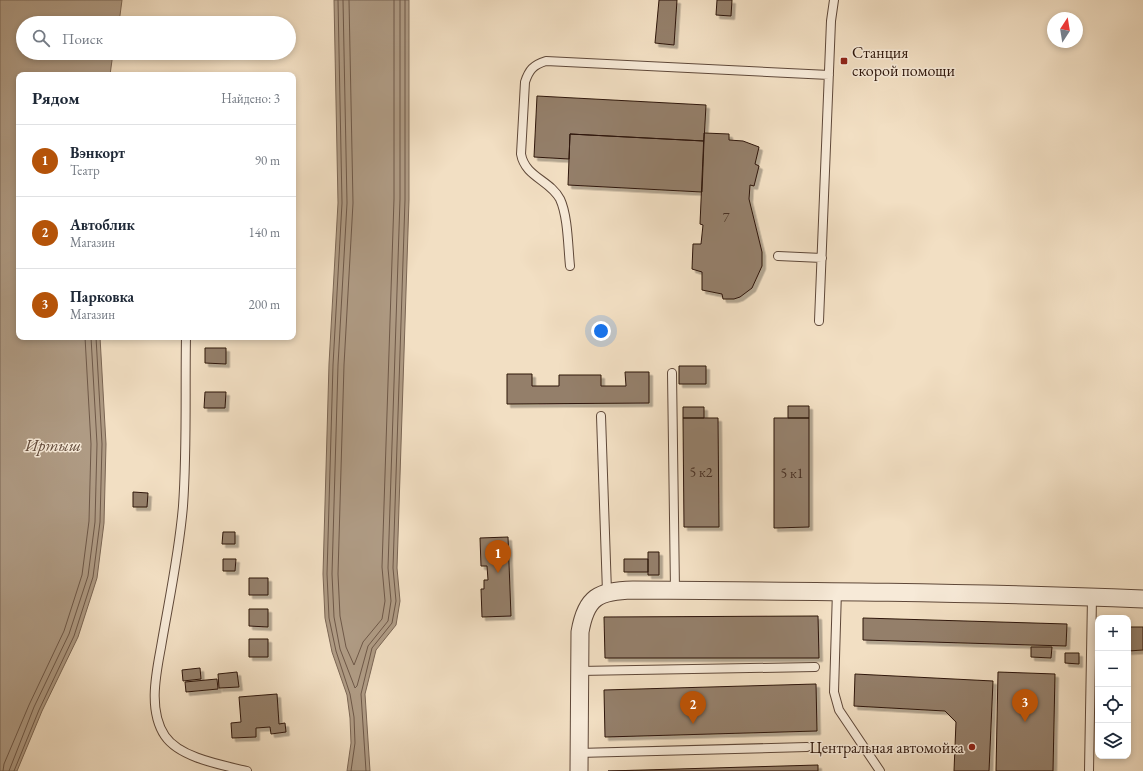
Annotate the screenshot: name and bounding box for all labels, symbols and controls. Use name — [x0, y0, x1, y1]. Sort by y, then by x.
north arrow — [1047, 12, 1083, 48]
search box — [16, 16, 296, 60]
icon: search — [30, 27, 52, 49]
text: Поиск — [62, 29, 103, 48]
place label: Станция cкорой помощи — [852, 42, 955, 81]
marker: Станция cкорой помощи — [839, 56, 849, 66]
text: Рядом — [32, 87, 80, 109]
text: Найдено: 3 — [221, 90, 280, 107]
text: Вэнкорт — [70, 143, 125, 162]
text: 1 — [42, 152, 48, 169]
text: 90 m — [255, 152, 280, 169]
text: Театр — [70, 162, 100, 179]
house number: 7 — [723, 208, 730, 226]
text: Автоблик — [70, 215, 135, 234]
text: 2 — [42, 224, 48, 241]
text: 140 m — [249, 224, 280, 241]
text: Магазин — [70, 234, 115, 251]
text: Парковка — [70, 287, 134, 306]
text: 3 — [42, 296, 48, 313]
text: 200 m — [249, 296, 280, 313]
text: Магазин — [70, 306, 115, 323]
your location — [591, 321, 611, 341]
water label: Иртыш — [24, 434, 81, 456]
house number: 5 к2 — [690, 463, 713, 481]
house number: 5 к1 — [781, 464, 803, 482]
pin: 1 — [485, 540, 511, 573]
map controls — [1095, 615, 1131, 759]
button: + — [1095, 615, 1131, 651]
button: − — [1095, 651, 1131, 687]
button: locate — [1095, 687, 1131, 723]
pin: 3 — [1012, 689, 1038, 722]
pin: 2 — [680, 691, 706, 724]
button: layers — [1095, 723, 1131, 759]
place label: Центральная автомойка — [809, 737, 965, 758]
marker: Центральная автомойка — [967, 742, 977, 752]

